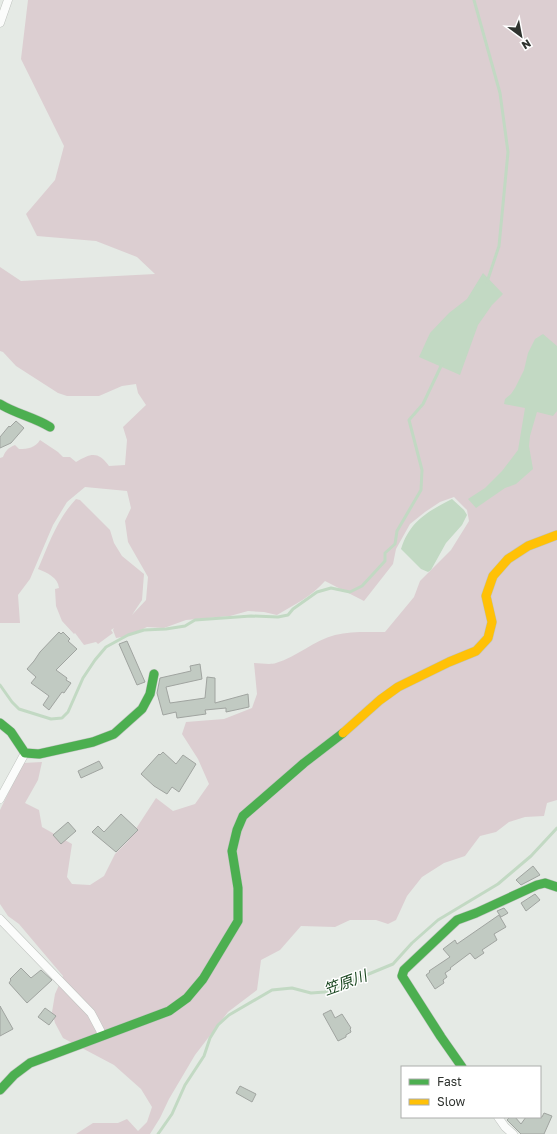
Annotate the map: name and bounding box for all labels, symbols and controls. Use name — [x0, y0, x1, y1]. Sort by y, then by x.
north arrow — [501, 16, 541, 56]
text: N — [520, 37, 534, 53]
water label: 笠原川 — [321, 965, 371, 998]
legend — [401, 1066, 541, 1118]
text: Fast — [437, 1074, 462, 1089]
text: Slow — [437, 1094, 465, 1109]

